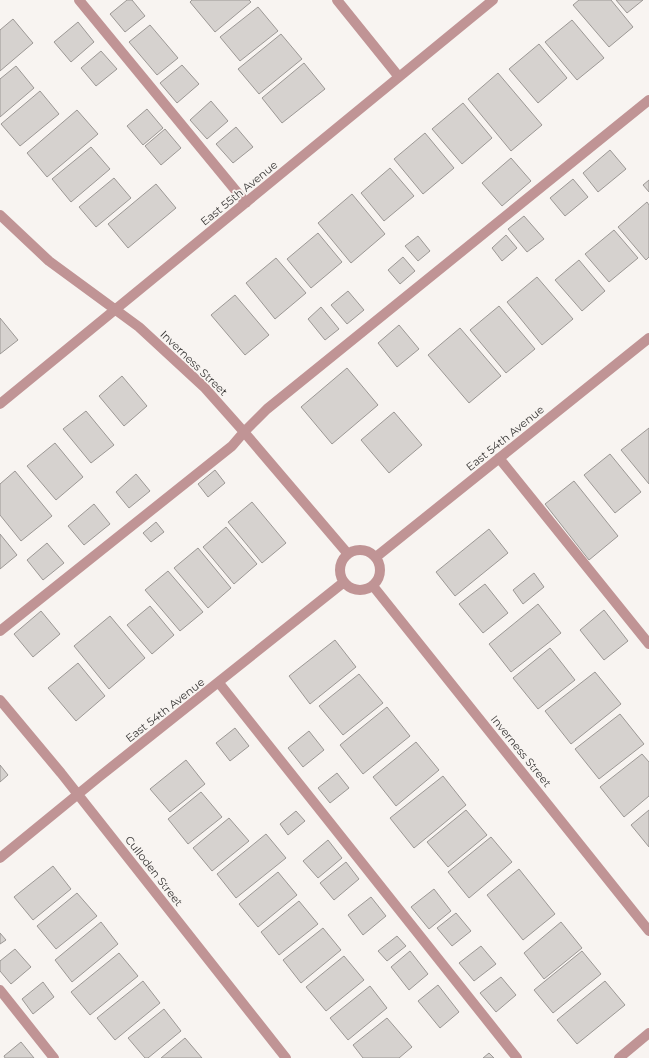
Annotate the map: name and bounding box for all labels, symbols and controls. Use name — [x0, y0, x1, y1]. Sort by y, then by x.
street label: East 55th Avenue — [198, 157, 281, 228]
street label: Inverness Street — [157, 327, 231, 399]
street label: East 54th Avenue — [463, 402, 547, 474]
street label: East 54th Avenue — [123, 675, 208, 745]
street label: Inverness Street — [488, 712, 555, 790]
street label: Culloden Street — [122, 833, 186, 909]

